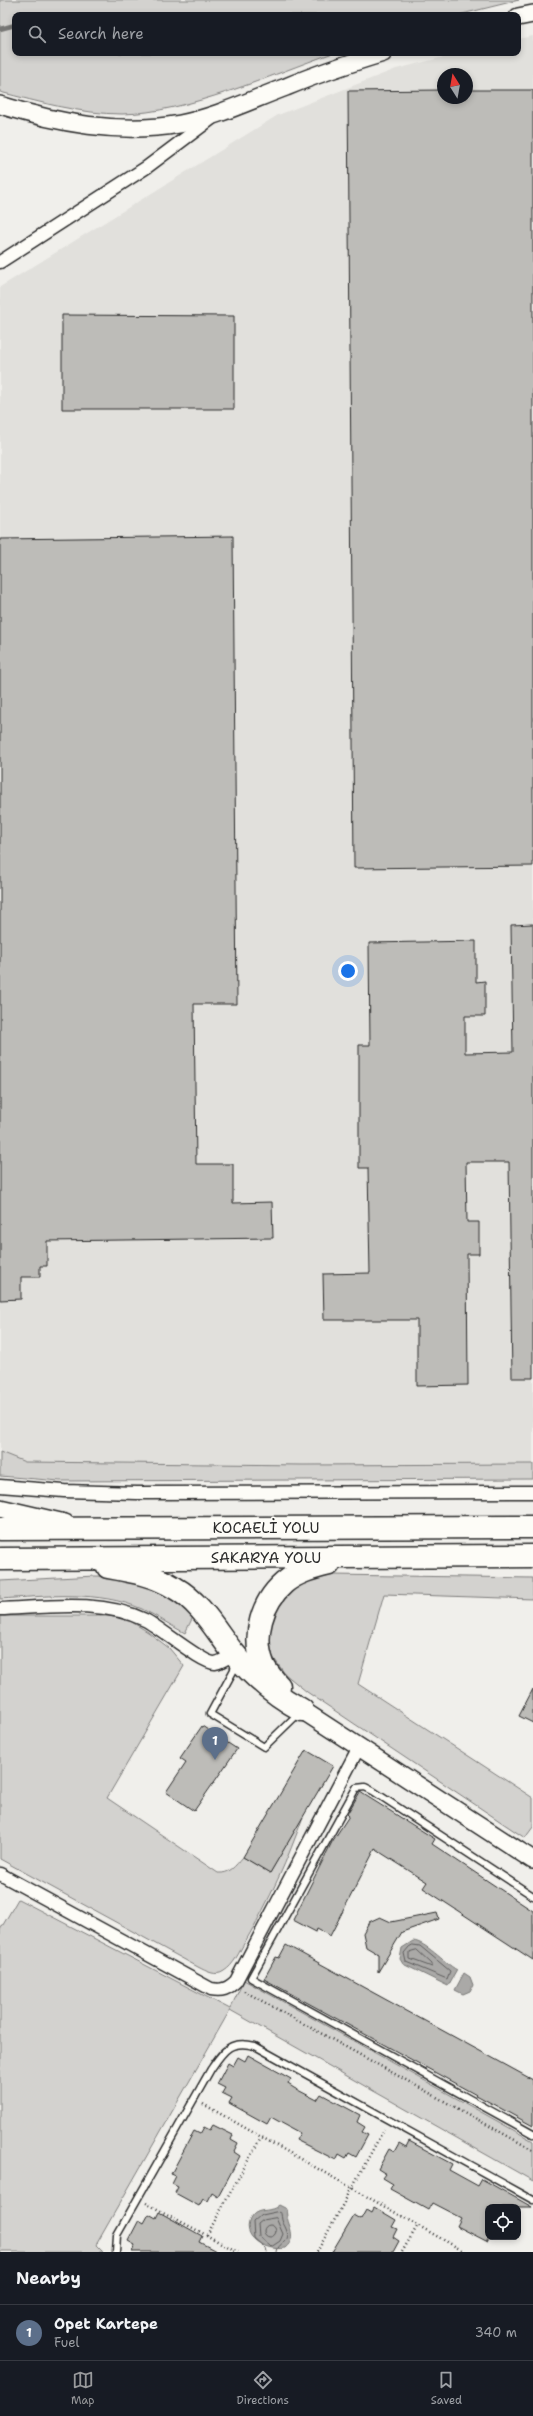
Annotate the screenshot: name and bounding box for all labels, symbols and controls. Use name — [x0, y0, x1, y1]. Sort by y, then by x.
search box — [12, 12, 521, 56]
icon: search — [26, 23, 48, 45]
text: Search here — [58, 24, 144, 44]
north arrow — [437, 68, 473, 104]
your location — [338, 961, 358, 981]
street label: KOCAELİ YOLU — [213, 1518, 319, 1538]
street label: SAKARYA YOLU — [211, 1548, 321, 1568]
pin: 1 — [202, 1727, 228, 1760]
map controls — [485, 2204, 521, 2240]
button: locate — [485, 2204, 521, 2240]
text: Nearby — [16, 2267, 81, 2289]
text: Opet Kartepe — [54, 2314, 158, 2334]
text: 1 — [26, 2324, 32, 2341]
text: 340 m — [475, 2324, 517, 2341]
text: Fuel — [54, 2334, 79, 2351]
tab: Map — [71, 2369, 95, 2408]
tab: Directions — [236, 2369, 289, 2408]
tab: Saved — [431, 2369, 462, 2408]

